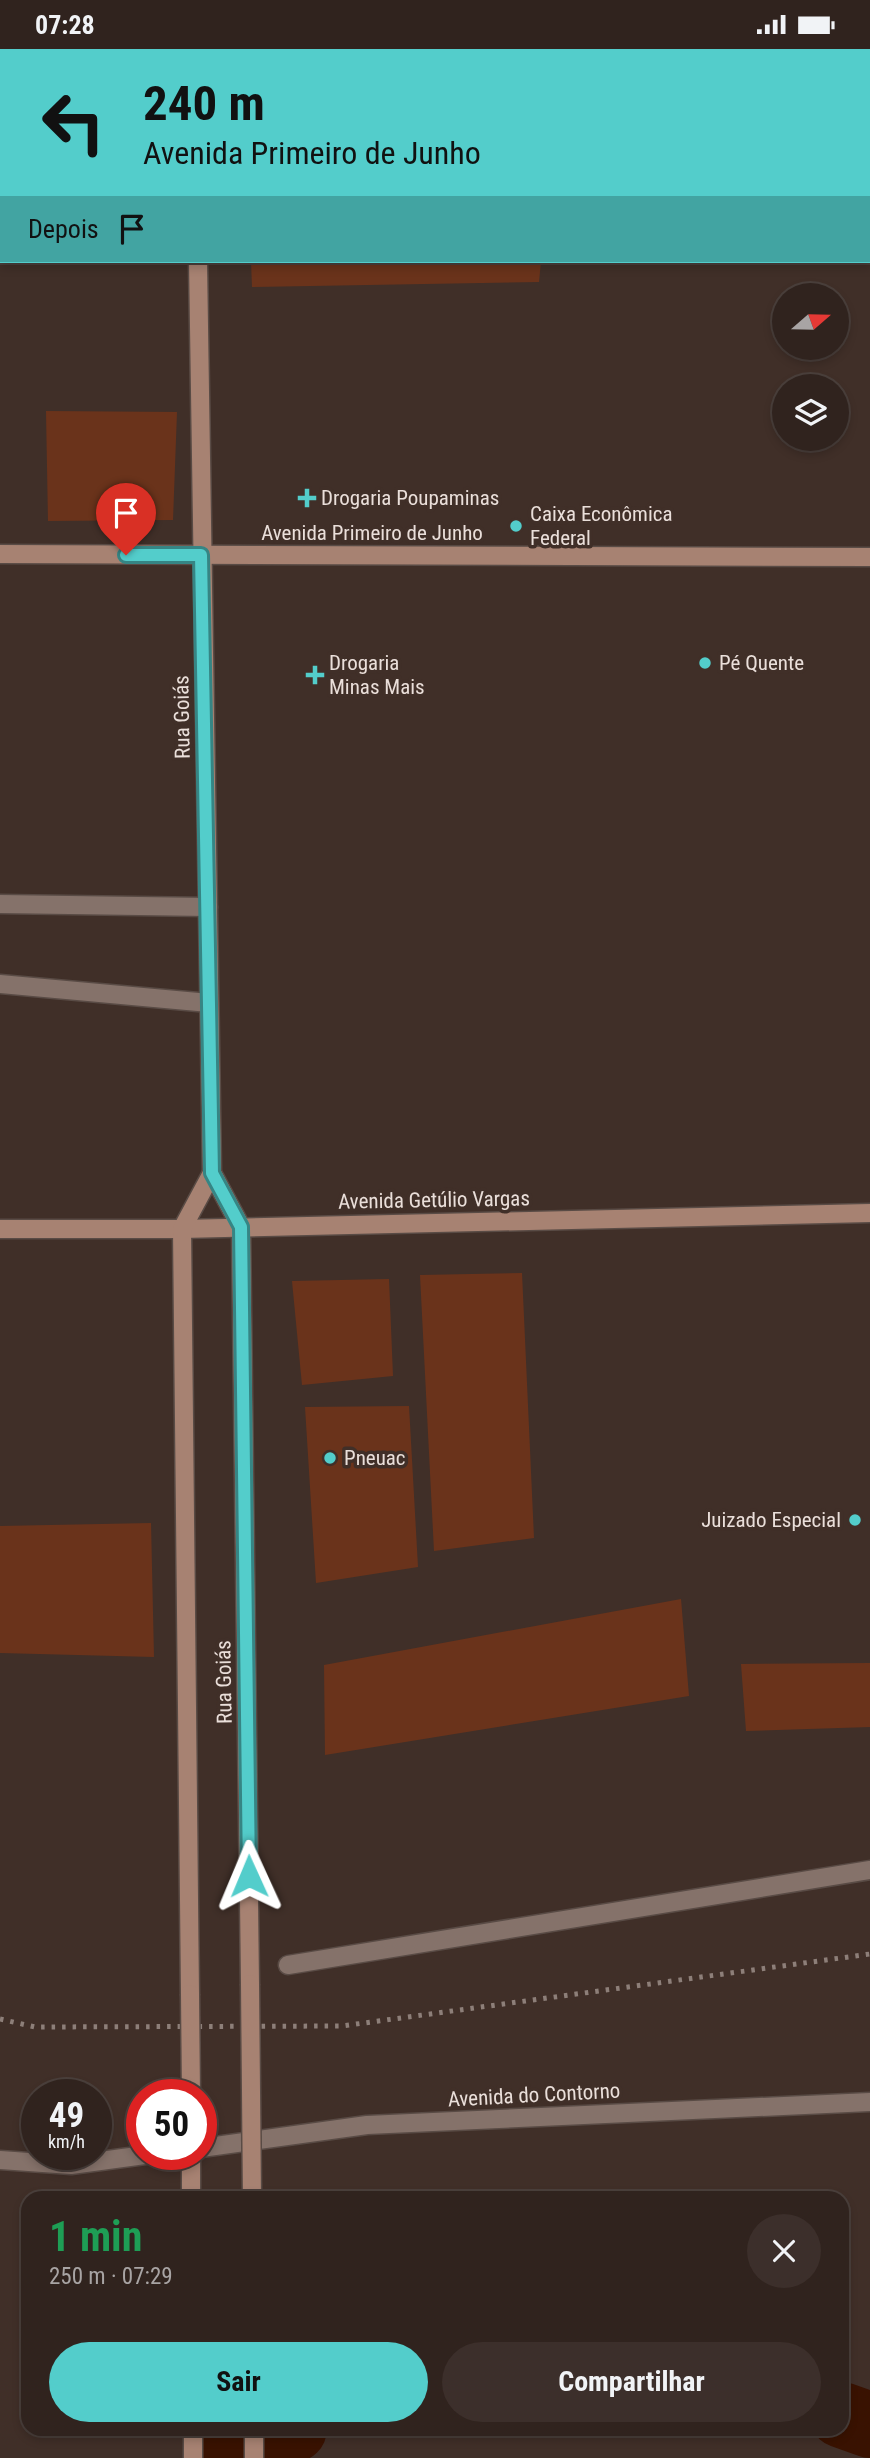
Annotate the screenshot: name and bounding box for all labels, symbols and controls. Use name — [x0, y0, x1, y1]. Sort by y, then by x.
text: 07:28 — [35, 10, 95, 40]
text: 240 m — [143, 75, 265, 132]
icon: left — [28, 77, 119, 168]
text: Avenida Primeiro de Junho — [143, 134, 481, 172]
icon: arrive — [113, 210, 151, 248]
text: Depois — [28, 214, 99, 244]
north arrow — [772, 283, 849, 361]
map controls — [772, 283, 849, 451]
button: layers — [772, 374, 849, 451]
pin — [96, 483, 156, 555]
place label: Drogaria Poupaminas — [321, 486, 499, 510]
marker: Drogaria Poupaminas — [299, 490, 315, 506]
icon: arrive — [107, 494, 145, 532]
place label: Caixa Econômica Federal — [530, 502, 672, 550]
marker: Caixa Econômica Federal — [508, 518, 524, 534]
street label: Avenida Primeiro de Junho — [261, 521, 483, 545]
place label: Drogaria Minas Mais — [329, 651, 425, 699]
place label: Pé Quente — [719, 651, 804, 675]
marker: Pé Quente — [697, 655, 713, 671]
marker: Drogaria Minas Mais — [307, 667, 323, 683]
street label: Rua Goiás — [169, 675, 195, 759]
street label: Avenida Getúlio Vargas — [338, 1186, 530, 1214]
place label: Pneuac — [344, 1446, 406, 1470]
marker: Pneuac — [322, 1450, 338, 1466]
place label: Juizado Especial — [701, 1508, 841, 1532]
marker: Juizado Especial — [847, 1512, 863, 1528]
street label: Rua Goiás — [211, 1640, 237, 1724]
position arrow — [212, 1839, 286, 1913]
street label: Avenida do Contorno — [447, 2078, 621, 2112]
speed limit sign: 50 — [126, 2079, 217, 2170]
text: 49 — [49, 2095, 84, 2136]
text: km/h — [48, 2131, 85, 2152]
text: 1 min — [49, 2212, 142, 2261]
button: close — [747, 2214, 821, 2288]
text: 250 m · 07:29 — [49, 2263, 173, 2290]
button: Sair — [49, 2342, 428, 2422]
button: Compartilhar — [442, 2342, 821, 2422]

